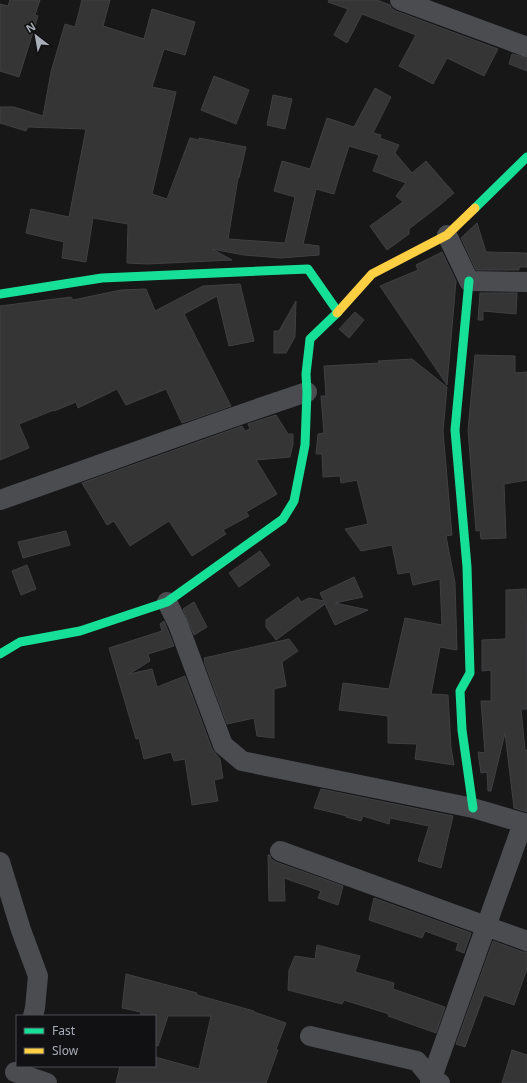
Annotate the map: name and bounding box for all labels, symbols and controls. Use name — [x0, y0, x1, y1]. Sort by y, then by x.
north arrow — [16, 16, 56, 56]
text: N — [23, 18, 38, 36]
legend — [16, 1015, 156, 1067]
text: Fast — [52, 1022, 76, 1039]
text: Slow — [52, 1042, 79, 1059]

